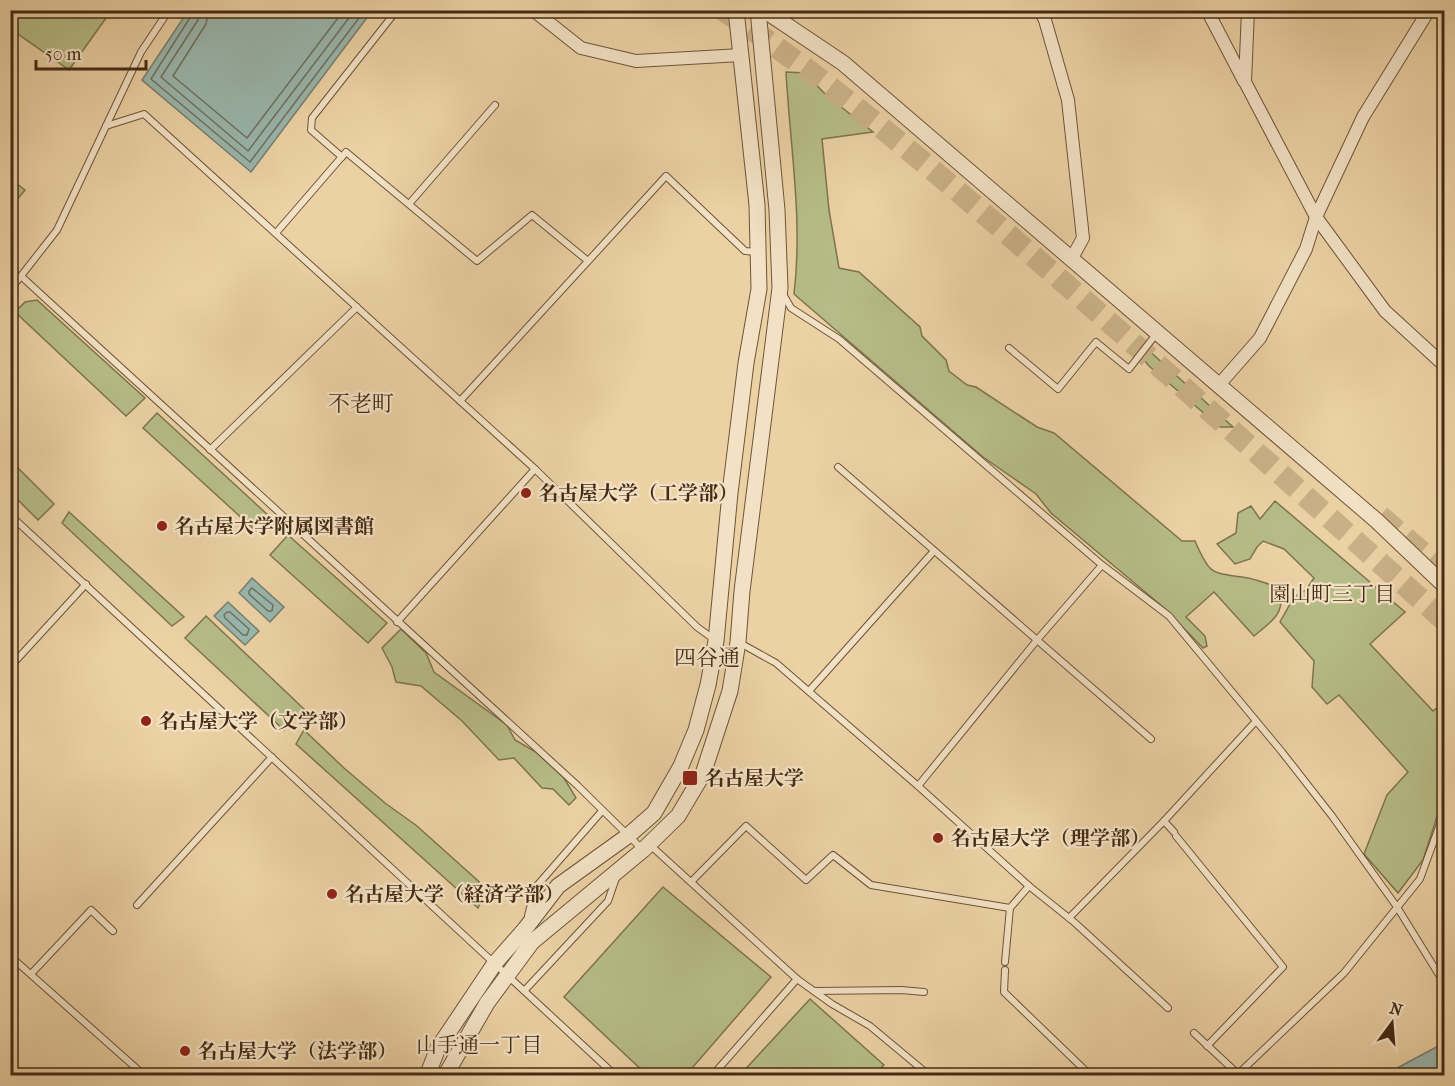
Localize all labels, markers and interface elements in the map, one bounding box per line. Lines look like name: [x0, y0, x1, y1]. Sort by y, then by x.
scale bar: [36, 33, 146, 71]
text: 50 m: [45, 44, 82, 65]
district label: 不老町: [328, 391, 394, 417]
place label: 名古屋大学（工学部）: [538, 482, 738, 505]
marker: 名古屋大学（工学部）: [519, 486, 533, 500]
place label: 名古屋大学附属図書館: [174, 515, 374, 538]
marker: 名古屋大学附属図書館: [155, 519, 169, 533]
district label: 園山町三丁目: [1269, 582, 1395, 606]
district label: 四谷通: [674, 645, 740, 671]
place label: 名古屋大学（文学部）: [158, 710, 358, 733]
marker: 名古屋大学（文学部）: [139, 714, 153, 728]
place label: 名古屋大学: [704, 767, 804, 790]
marker: 名古屋大学: [681, 769, 699, 787]
place label: 名古屋大学（理学部）: [950, 827, 1150, 850]
marker: 名古屋大学（理学部）: [931, 831, 945, 845]
place label: 名古屋大学（経済学部）: [344, 883, 564, 906]
marker: 名古屋大学（経済学部）: [325, 887, 339, 901]
north arrow: [1362, 993, 1422, 1053]
text: N: [1388, 998, 1405, 1020]
district label: 山手通一丁目: [416, 1033, 542, 1057]
place label: 名古屋大学（法学部）: [197, 1040, 397, 1063]
marker: 名古屋大学（法学部）: [178, 1044, 192, 1058]

